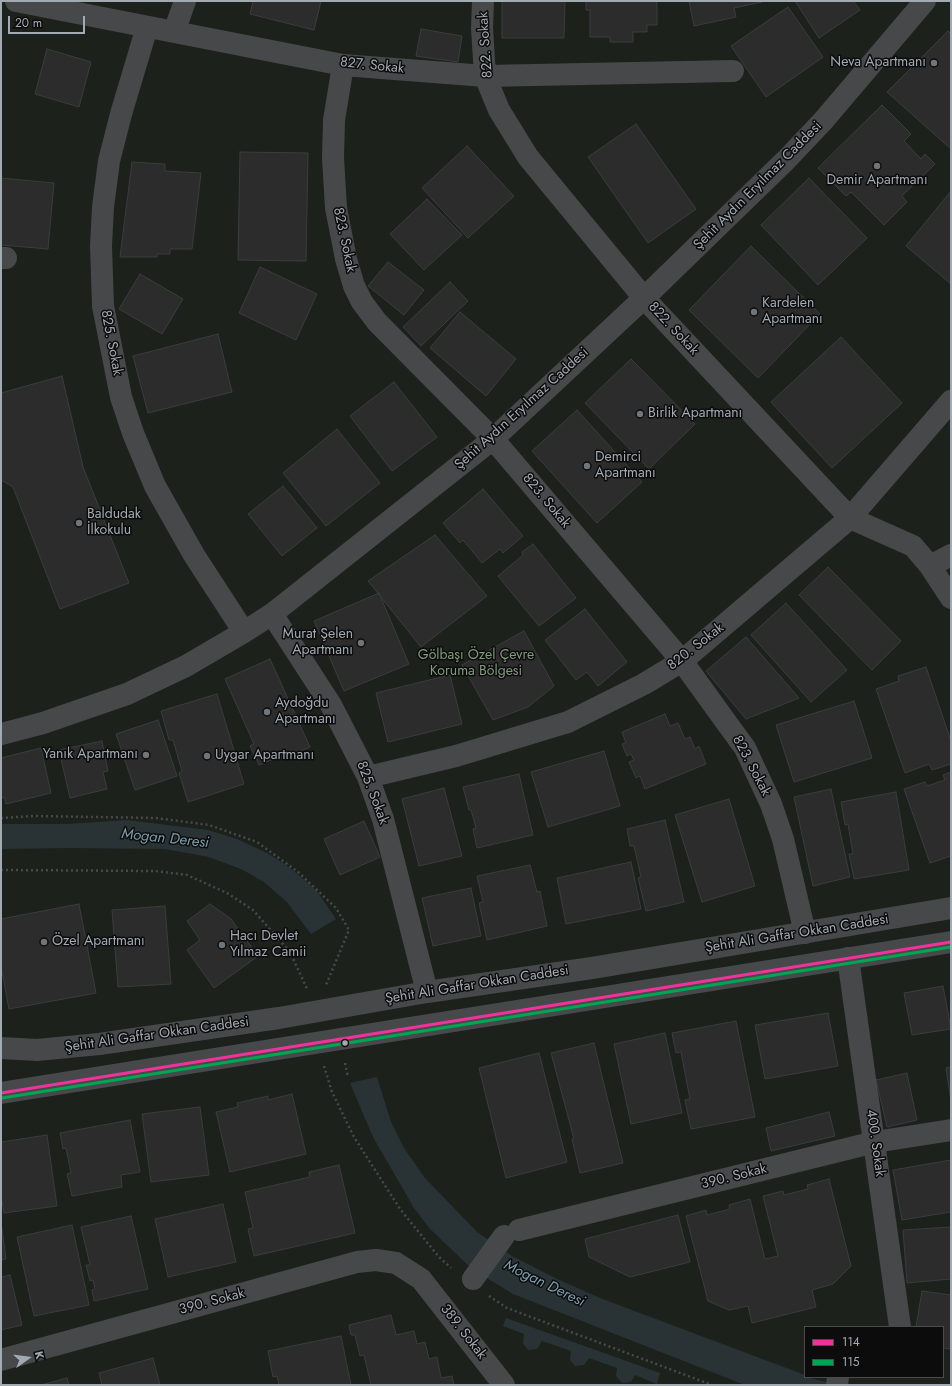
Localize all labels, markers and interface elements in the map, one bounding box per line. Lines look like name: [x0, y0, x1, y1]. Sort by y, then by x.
scale bar: [10, 8, 87, 34]
street label: 822. Sokak: [475, 11, 497, 79]
text: 20 m: [15, 14, 42, 32]
street label: 827. Sokak: [339, 54, 405, 78]
place label: Neva Apartmanı: [830, 55, 926, 71]
marker: Neva Apartmanı: [929, 58, 939, 68]
street label: Şehit Aydın Eryılmaz Caddesi: [690, 118, 826, 254]
marker: Demir Apartmanı: [872, 161, 882, 171]
place label: Demir Apartmanı: [826, 173, 928, 189]
street label: 823. Sokak: [329, 206, 359, 274]
place label: Kardelen Apartmanı: [762, 296, 823, 328]
street label: 822. Sokak: [644, 299, 702, 359]
marker: Kardelen Apartmanı: [749, 307, 759, 317]
street label: 825. Sokak: [96, 309, 126, 377]
street label: Şehit Aydın Eryılmaz Caddesi: [452, 344, 592, 474]
place label: Birlik Apartmanı: [648, 406, 742, 422]
marker: Birlik Apartmanı: [635, 409, 645, 419]
place label: Demirci Apartmanı: [595, 450, 656, 482]
marker: Demirci Apartmanı: [582, 461, 592, 471]
street label: 823. Sokak: [518, 470, 574, 532]
place label: Baldudak İlkokulu: [87, 507, 141, 540]
marker: Baldudak İlkokulu: [74, 518, 84, 528]
street label: 820. Sokak: [665, 620, 727, 674]
place label: Murat Şelen Apartmanı: [283, 627, 353, 660]
marker: Murat Şelen Apartmanı: [356, 638, 366, 648]
park label: Gölbaşı Özel Çevre Koruma Bölgesi: [418, 648, 534, 680]
place label: Aydoğdu Apartmanı: [275, 696, 336, 728]
marker: Aydoğdu Apartmanı: [262, 707, 272, 717]
street label: 823. Sokak: [728, 733, 774, 799]
place label: Yanık Apartmanı: [43, 747, 138, 763]
place label: Uygar Apartmanı: [215, 748, 314, 764]
marker: Yanık Apartmanı: [141, 750, 151, 760]
marker: Uygar Apartmanı: [202, 751, 212, 761]
street label: 825. Sokak: [352, 759, 392, 827]
water label: Mogan Deresi: [120, 825, 210, 853]
street label: Şehit Ali Gaffar Okkan Caddesi: [704, 911, 890, 957]
place label: Hacı Devlet Yılmaz Camii: [230, 929, 306, 962]
place label: Özel Apartmanı: [52, 934, 145, 950]
marker: Özel Apartmanı: [39, 937, 49, 947]
marker: Hacı Devlet Yılmaz Camii: [217, 940, 227, 950]
street label: Şehit Ali Gaffar Okkan Caddesi: [384, 962, 570, 1008]
street label: Şehit Ali Gaffar Okkan Caddesi: [64, 1014, 250, 1056]
unlabelled marker: [340, 1038, 350, 1048]
street label: 400. Sokak: [862, 1108, 888, 1178]
street label: 390. Sokak: [700, 1161, 768, 1193]
water label: Mogan Deresi: [501, 1257, 587, 1311]
street label: 390. Sokak: [178, 1285, 246, 1319]
street label: 389. Sokak: [436, 1301, 490, 1363]
legend: [804, 1326, 944, 1378]
text: 114: [842, 1333, 860, 1351]
north arrow: [8, 1338, 48, 1378]
text: K: [31, 1349, 48, 1361]
text: 115: [842, 1353, 860, 1371]

